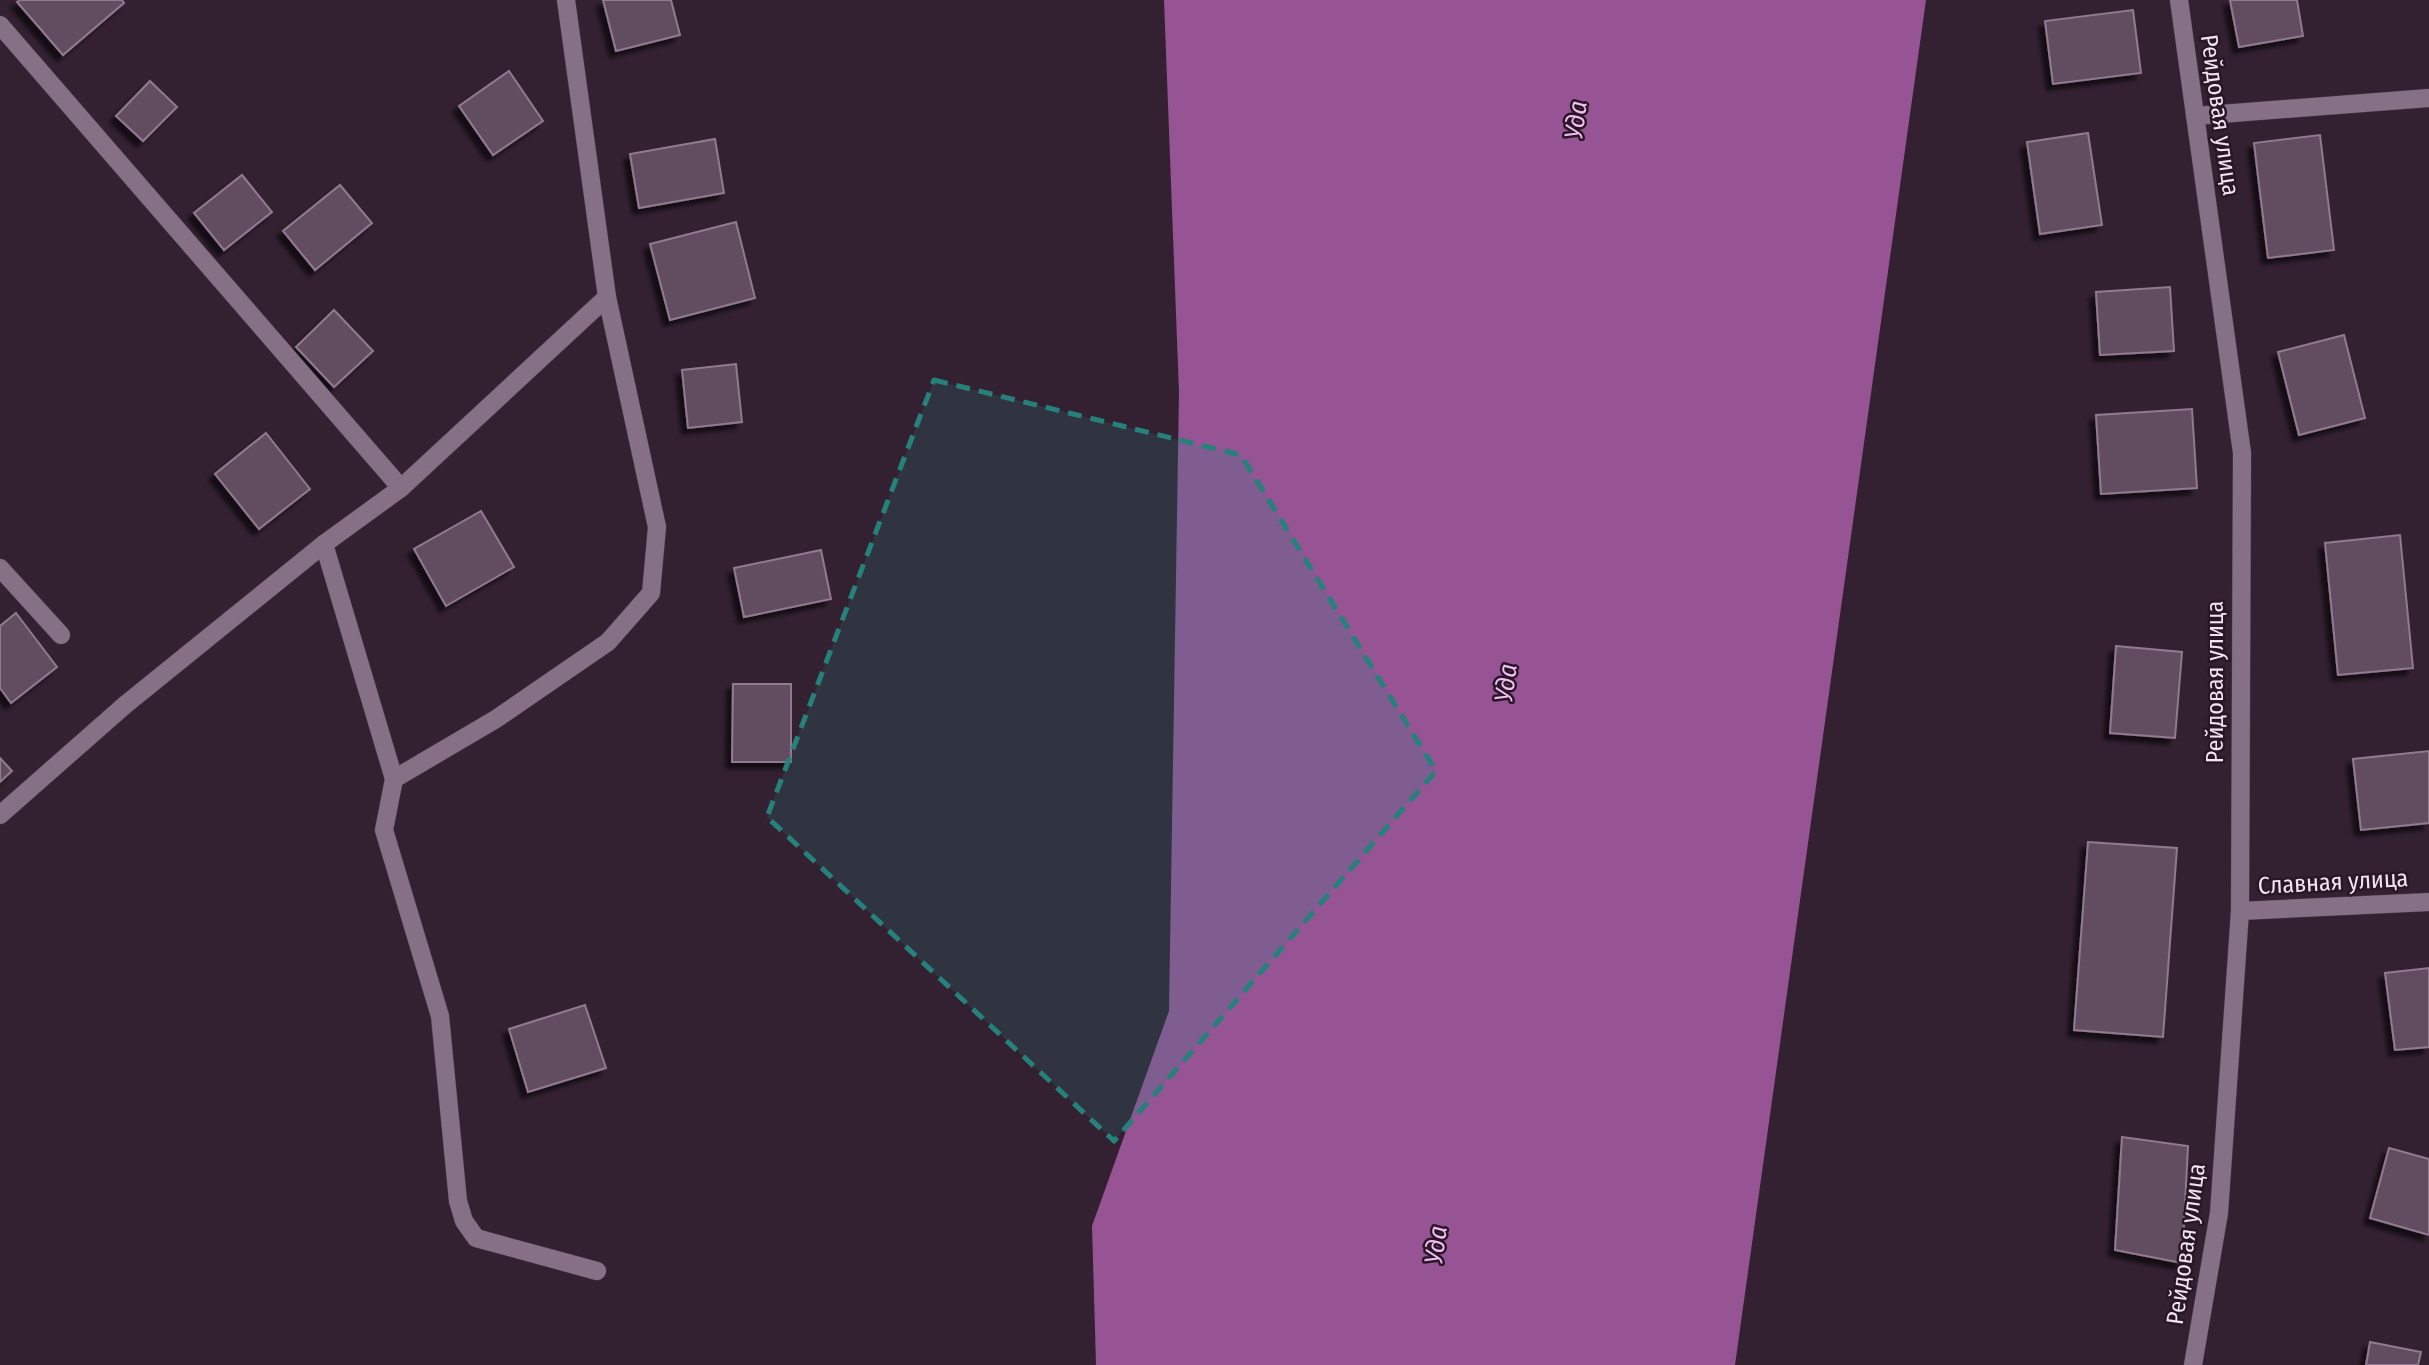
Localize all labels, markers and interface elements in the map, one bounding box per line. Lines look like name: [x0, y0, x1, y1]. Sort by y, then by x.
street label: Рейдовая улица: [2195, 33, 2245, 197]
water label: Уда: [1558, 99, 1594, 141]
street label: Рейдовая улица: [2201, 601, 2229, 763]
water label: Уда: [1488, 662, 1524, 704]
street label: Славная улица: [2257, 864, 2409, 900]
street label: Рейдовая улица: [2161, 1162, 2211, 1326]
water label: Уда: [1418, 1224, 1454, 1266]

